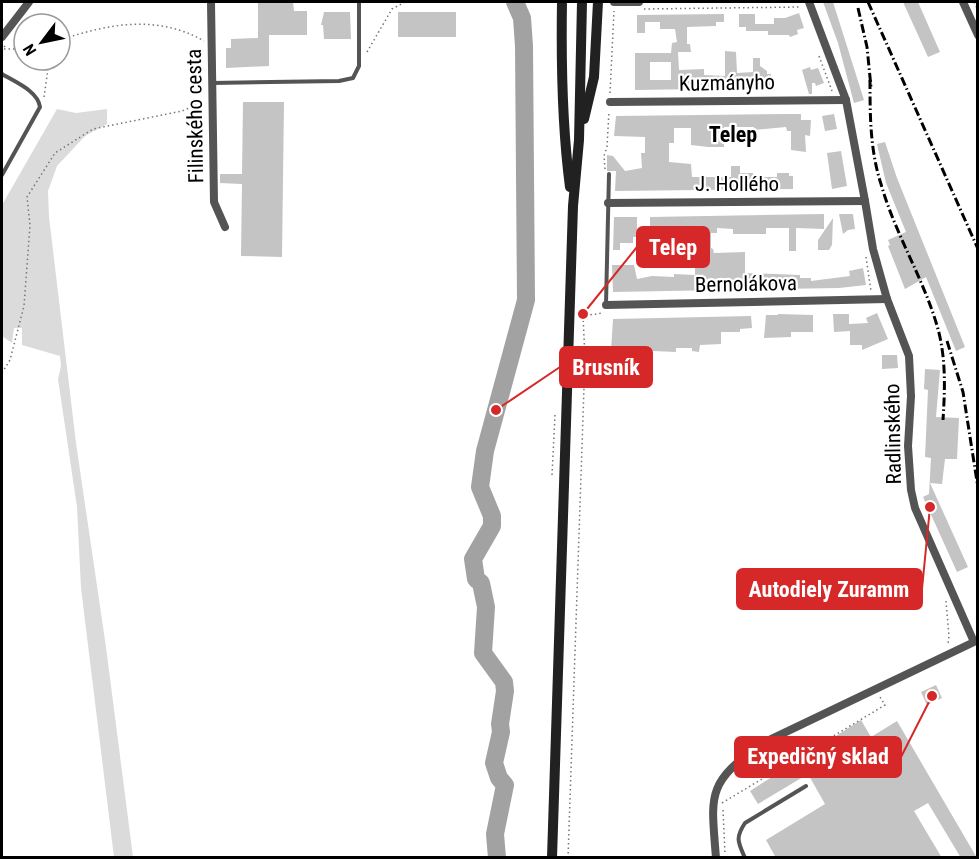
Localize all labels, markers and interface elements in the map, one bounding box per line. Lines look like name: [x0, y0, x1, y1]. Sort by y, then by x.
north arrow: [12, 12, 72, 72]
text: N: [19, 40, 40, 59]
street label: Filinského cesta: [182, 49, 208, 183]
street label: Kuzmányho: [679, 70, 775, 96]
district label: Telep: [709, 122, 757, 147]
street label: J. Hollého: [695, 172, 779, 196]
callout: Telep: [637, 227, 709, 267]
text: Telep: [649, 235, 697, 260]
street label: Bernolákova: [695, 271, 797, 297]
callout: Brusník: [560, 347, 652, 387]
text: Brusník: [572, 355, 640, 380]
street label: Radlinského: [880, 383, 906, 485]
callout: Autodiely Zuramm: [737, 569, 922, 609]
text: Autodiely Zuramm: [749, 577, 909, 602]
callout: Expedičný sklad: [735, 737, 901, 777]
text: Expedičný sklad: [747, 744, 889, 769]

